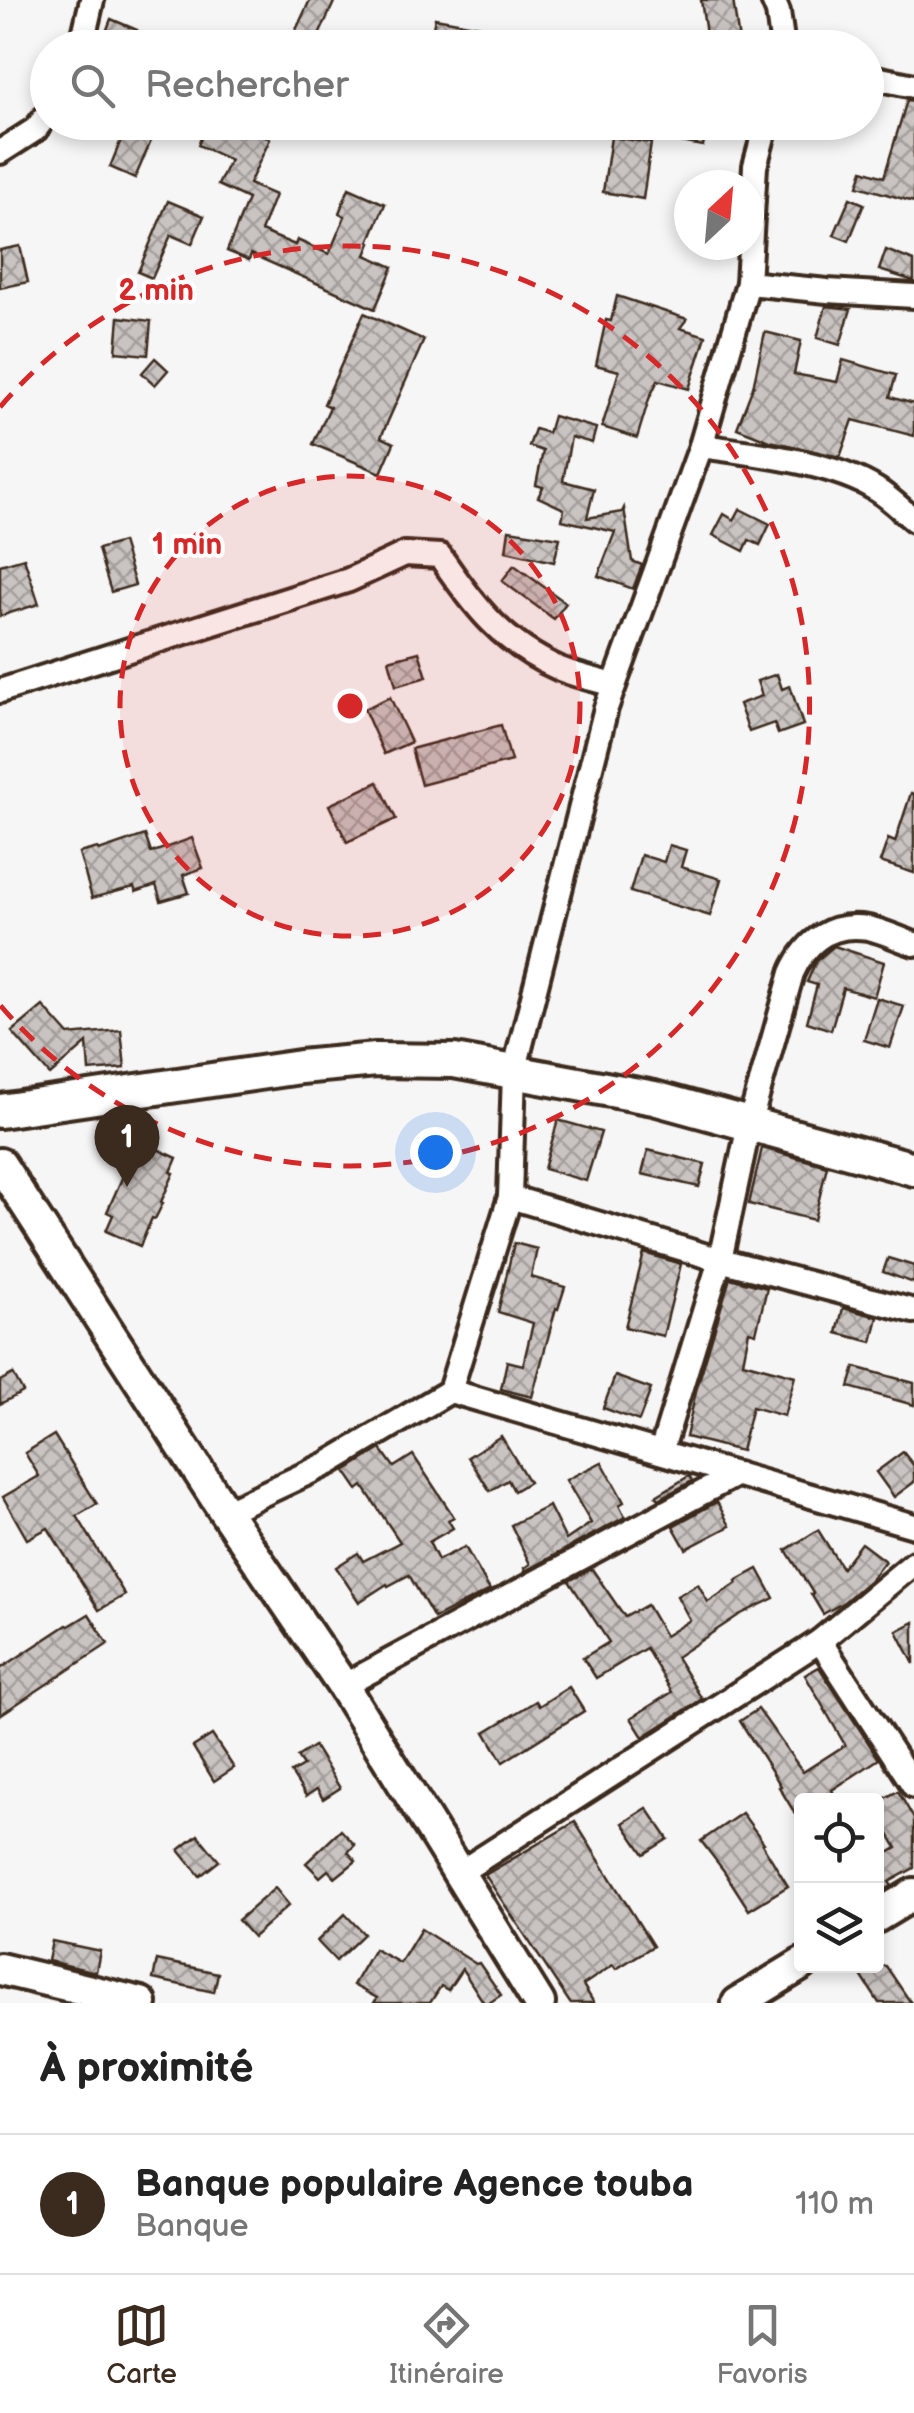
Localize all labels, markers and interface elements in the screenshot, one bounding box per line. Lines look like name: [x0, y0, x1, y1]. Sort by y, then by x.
search box: [30, 30, 884, 140]
icon: search: [65, 58, 120, 113]
text: Rechercher: [145, 63, 349, 108]
north arrow: [674, 170, 764, 260]
text: 2 min: [118, 273, 194, 309]
text: 1 min: [152, 527, 222, 563]
centre of rings: [332, 688, 368, 724]
pin: 1: [94, 1104, 160, 1187]
your location: [410, 1127, 461, 1178]
map controls: [794, 1793, 884, 1973]
button: locate: [794, 1793, 884, 1883]
button: layers: [794, 1883, 884, 1973]
text: À proximité: [40, 2043, 253, 2094]
text: Banque populaire Agence touba: [135, 2162, 694, 2207]
text: 1: [66, 2185, 79, 2224]
text: 110 m: [795, 2185, 874, 2224]
text: Banque: [135, 2207, 249, 2246]
tab: Carte: [106, 2298, 177, 2391]
tab: Itinéraire: [389, 2298, 504, 2391]
tab: Favoris: [716, 2298, 808, 2391]

